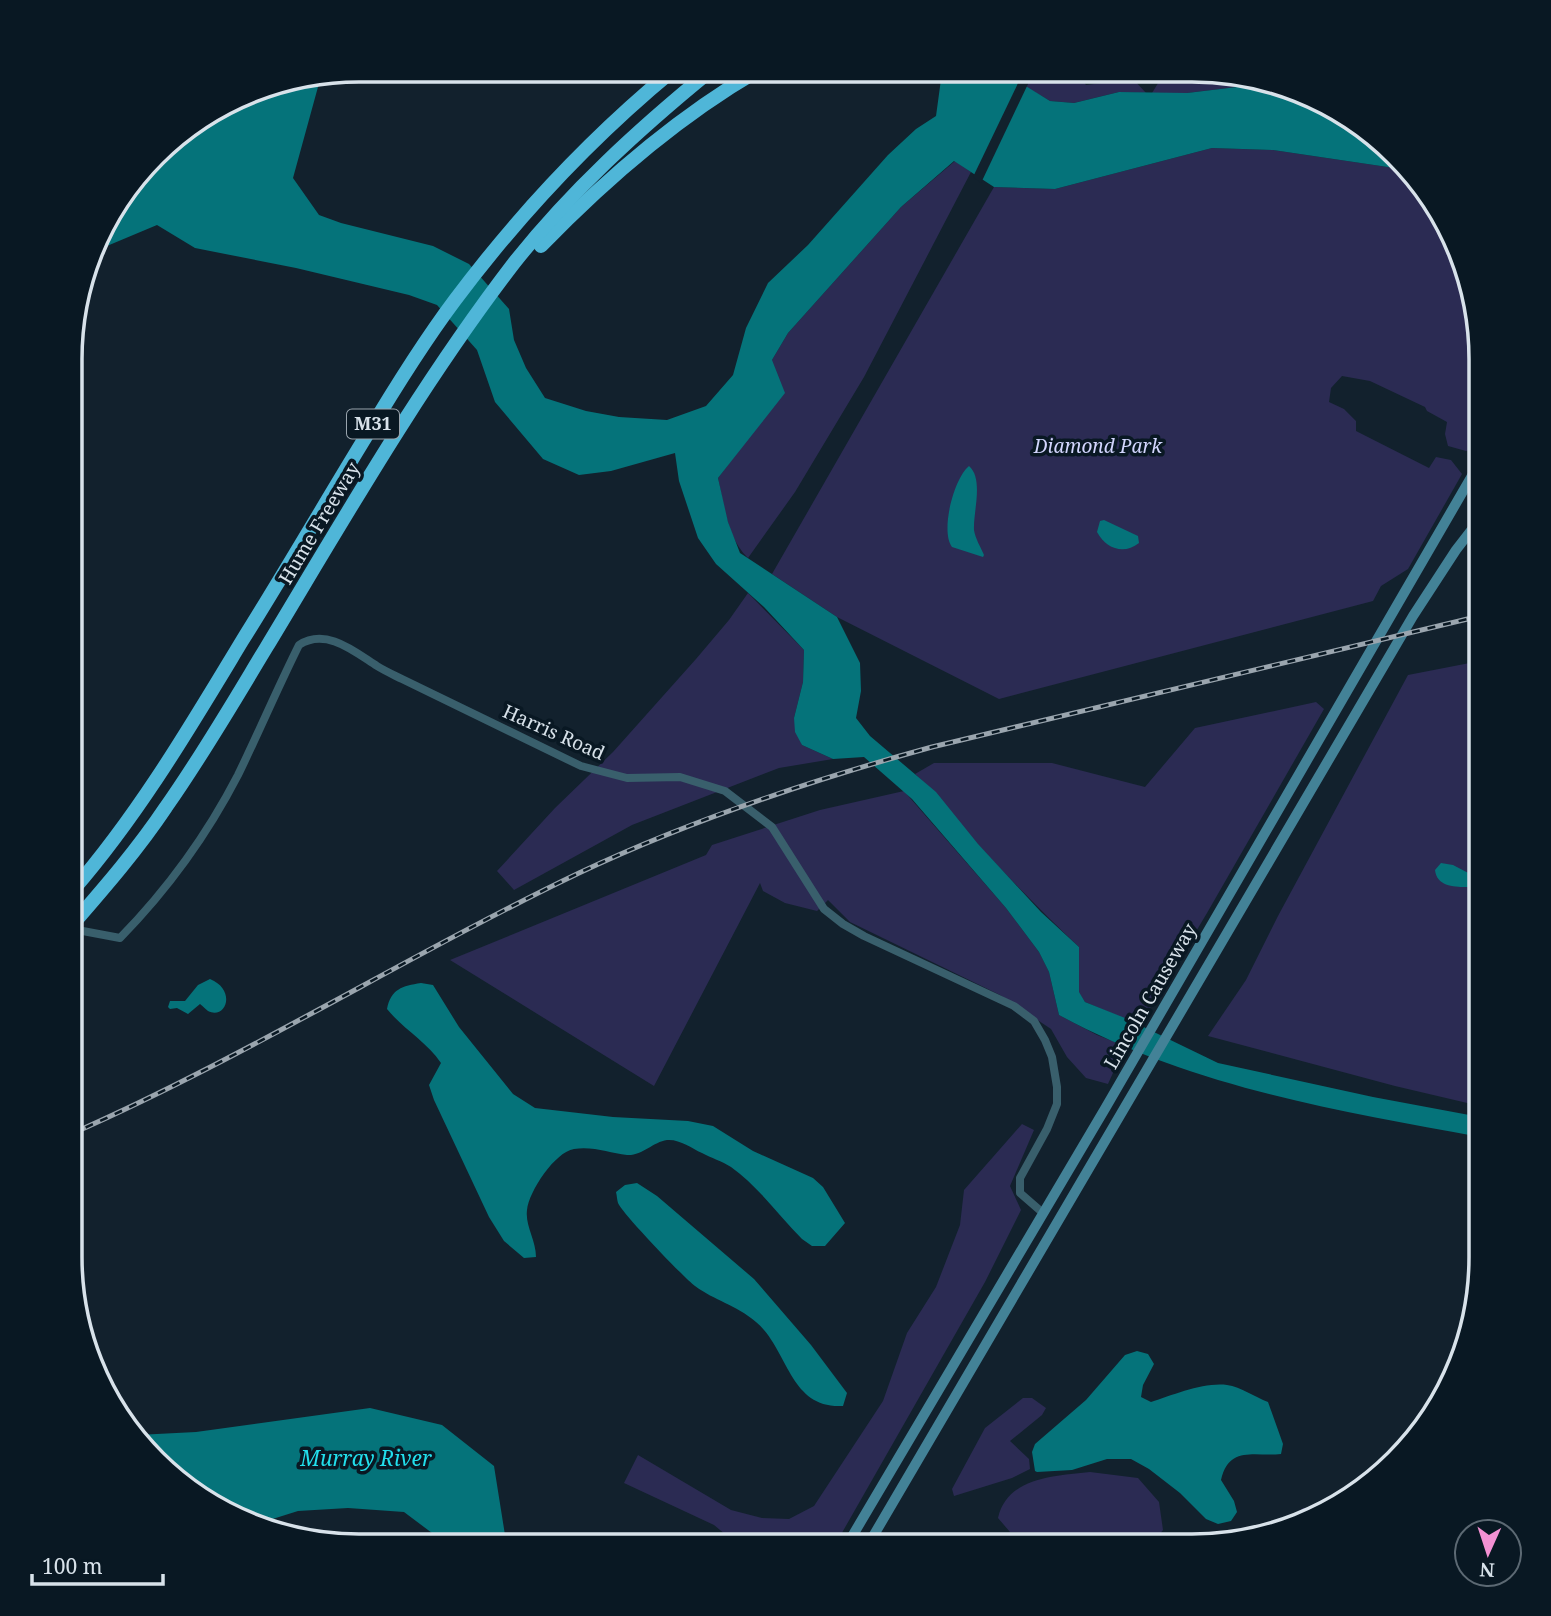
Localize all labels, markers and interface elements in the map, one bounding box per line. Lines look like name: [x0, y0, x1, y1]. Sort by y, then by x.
road number: M31: [347, 410, 399, 438]
park label: Diamond Park: [1033, 433, 1163, 459]
street label: Hume Freeway: [272, 457, 366, 589]
street label: Harris Road: [499, 698, 609, 766]
street label: Lincoln Causeway: [1098, 918, 1202, 1074]
water label: Murray River: [299, 1444, 432, 1472]
north arrow: [1453, 1518, 1523, 1588]
scale bar: [32, 1542, 163, 1586]
text: 100 m: [42, 1552, 103, 1580]
text: N: [1479, 1557, 1495, 1583]

